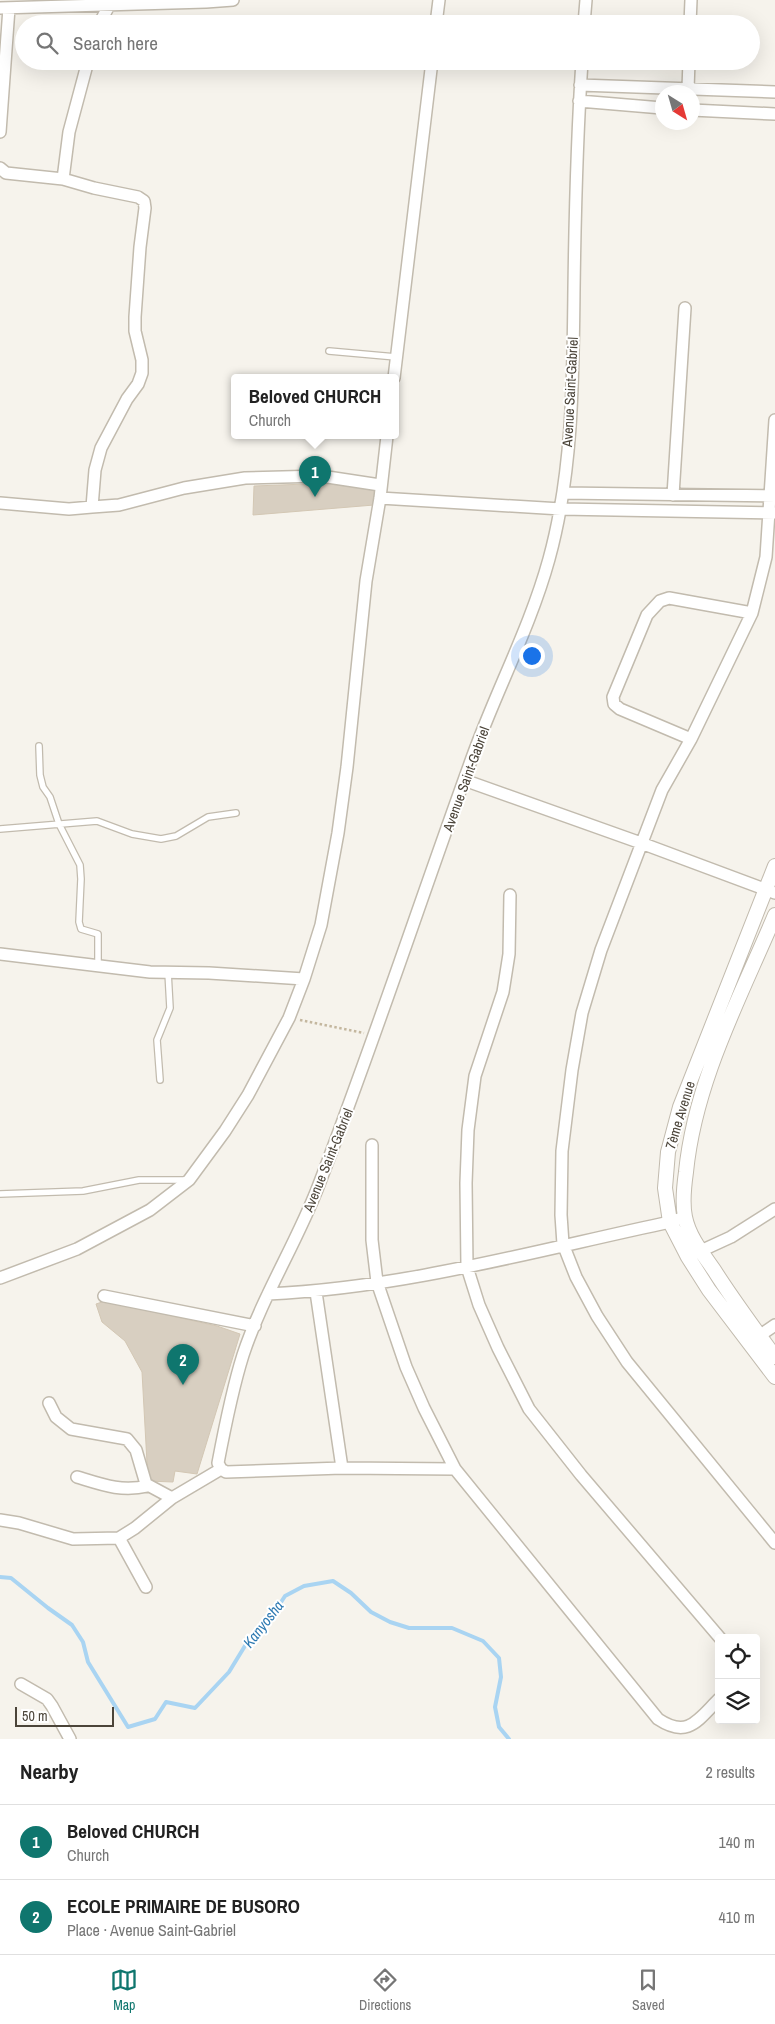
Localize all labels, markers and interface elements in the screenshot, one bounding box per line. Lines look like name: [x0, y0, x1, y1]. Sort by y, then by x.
search box: [15, 15, 760, 70]
icon: search: [33, 29, 61, 57]
text: Search here: [73, 30, 158, 56]
north arrow: [655, 85, 700, 130]
street label: Avenue Saint-Gabriel: [558, 336, 582, 449]
popup: [231, 374, 399, 439]
text: Beloved CHURCH: [249, 383, 381, 409]
text: Church: [249, 409, 291, 431]
pin: 1: [299, 456, 331, 497]
your location: [519, 643, 545, 669]
street label: Avenue Saint-Gabriel: [438, 724, 493, 835]
street label: 7ème Avenue: [661, 1079, 699, 1151]
street label: Avenue Saint-Gabriel: [299, 1106, 357, 1215]
pin: 2: [167, 1344, 199, 1385]
water label: Kanyosha: [238, 1596, 288, 1652]
map controls: [715, 1634, 760, 1724]
button: locate: [715, 1634, 760, 1679]
button: layers: [715, 1679, 760, 1724]
scale bar: [15, 1704, 114, 1727]
text: 50 m: [22, 1707, 48, 1725]
text: Nearby: [20, 1757, 78, 1786]
text: 2 results: [705, 1761, 755, 1783]
text: Beloved CHURCH: [67, 1818, 199, 1844]
text: 1: [32, 1831, 40, 1853]
text: 140 m: [719, 1831, 755, 1853]
text: Church: [67, 1844, 109, 1866]
text: ECOLE PRIMAIRE DE BUSORO: [67, 1893, 300, 1919]
text: 2: [32, 1906, 40, 1928]
text: 410 m: [719, 1906, 755, 1928]
text: Place · Avenue Saint-Gabriel: [67, 1919, 236, 1941]
tab: Map: [110, 1966, 138, 2014]
tab: Directions: [359, 1966, 411, 2014]
tab: Saved: [632, 1966, 665, 2014]

